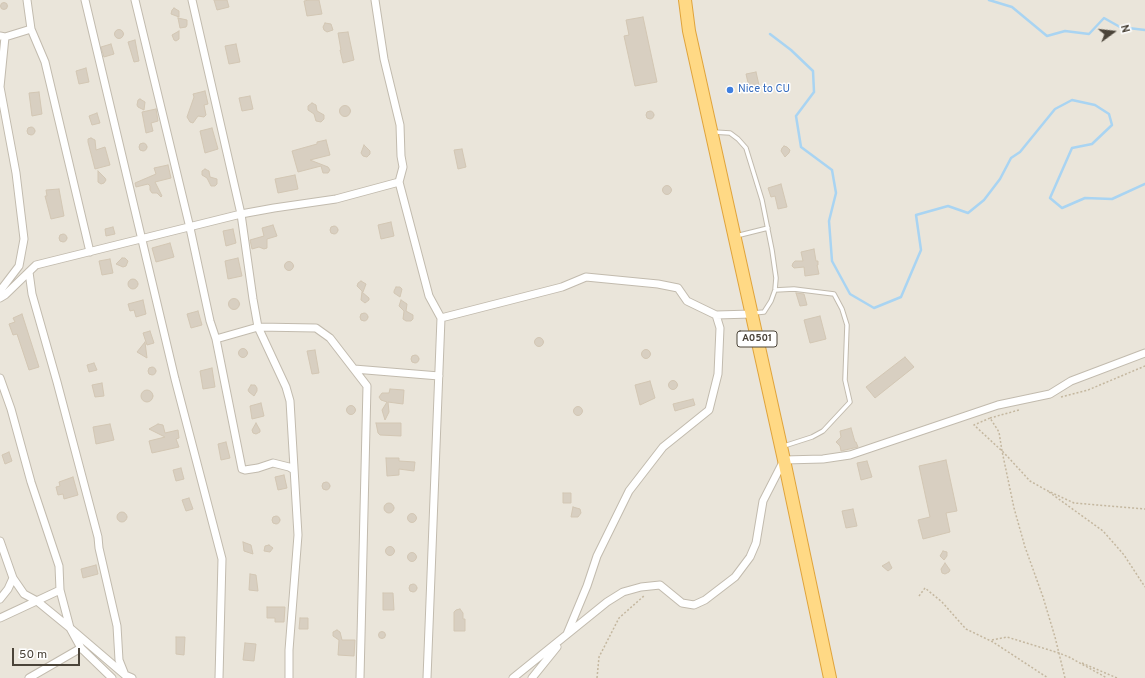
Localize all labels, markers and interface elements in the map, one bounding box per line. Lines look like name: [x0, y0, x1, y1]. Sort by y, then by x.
north arrow: [1093, 12, 1133, 52]
text: N: [1117, 23, 1132, 35]
place label: Nice to CU: [738, 83, 790, 97]
marker: Nice to CU: [725, 85, 735, 95]
road number: A0501: [737, 331, 777, 347]
scale bar: [14, 640, 82, 666]
text: 50 m: [19, 647, 47, 663]

